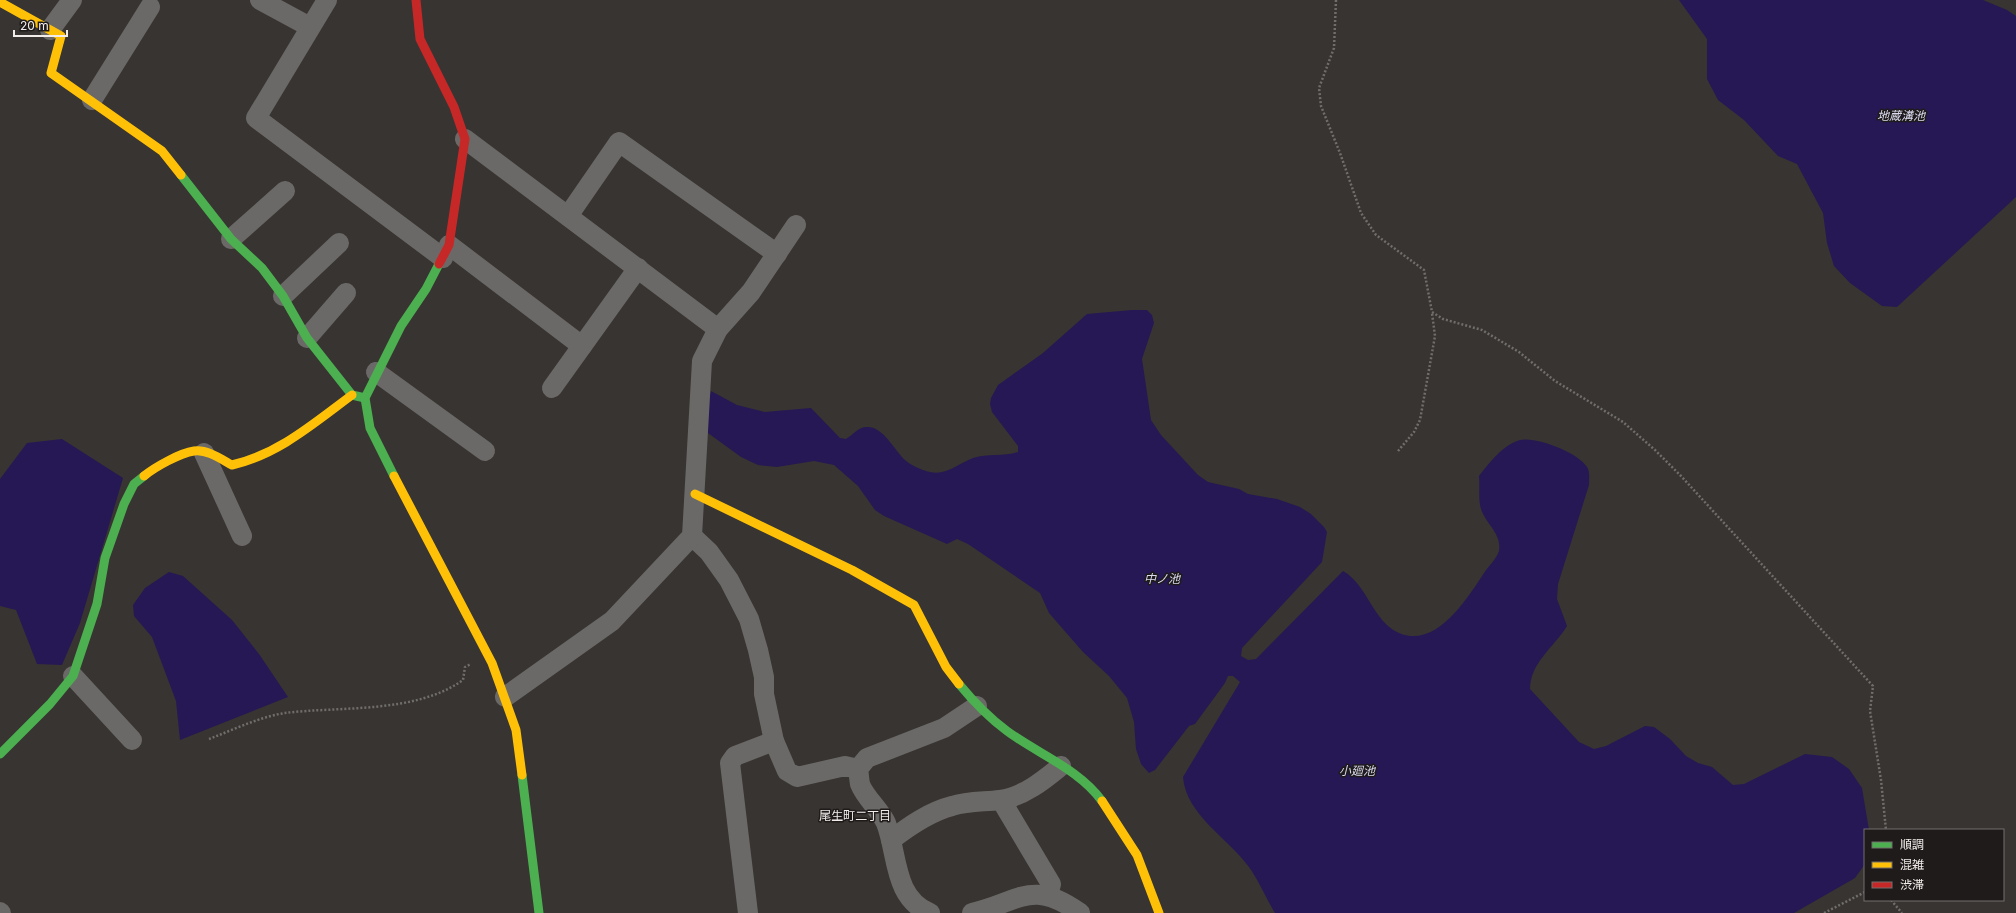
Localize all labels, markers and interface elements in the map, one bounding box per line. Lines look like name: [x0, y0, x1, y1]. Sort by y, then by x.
scale bar: [14, 12, 67, 38]
text: 20 m: [20, 18, 49, 33]
water label: 地蔵溝池: [1877, 108, 1926, 123]
water label: 中ノ池: [1144, 571, 1181, 586]
water label: 小廻池: [1339, 763, 1376, 778]
district label: 尾生町二丁目: [819, 808, 891, 823]
legend: [1864, 829, 2004, 901]
text: 順調: [1900, 837, 1924, 852]
text: 混雑: [1900, 857, 1924, 872]
text: 渋滞: [1900, 877, 1924, 892]

